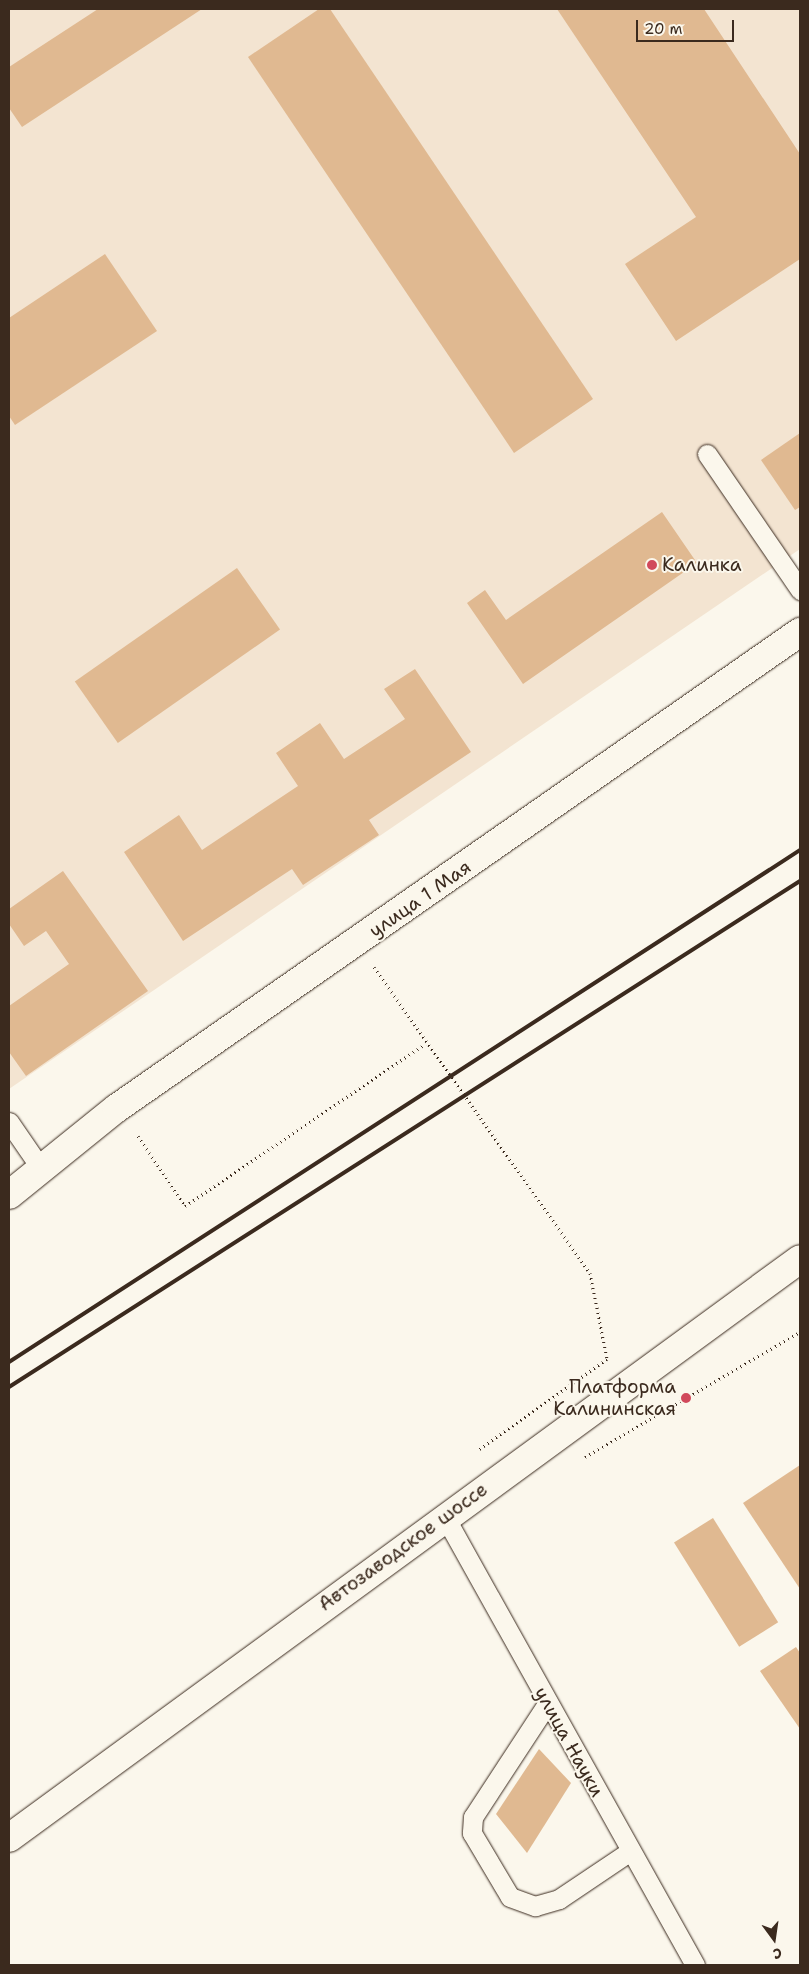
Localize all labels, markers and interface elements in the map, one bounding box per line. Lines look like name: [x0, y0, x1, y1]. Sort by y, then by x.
scale bar: [639, 10, 736, 42]
text: 20 m: [644, 19, 683, 39]
place label: Калинка: [662, 554, 741, 576]
marker: Калинка: [646, 559, 658, 571]
street label: улица 1 Мая: [365, 856, 475, 942]
place label: Платформа Калининская: [553, 1376, 676, 1420]
marker: Платформа Калининская: [680, 1392, 692, 1404]
street label: Автозаводское шоссе: [314, 1478, 492, 1616]
street label: улица Науки: [529, 1683, 609, 1801]
north arrow: [749, 1914, 799, 1964]
text: С: [771, 1944, 784, 1963]

